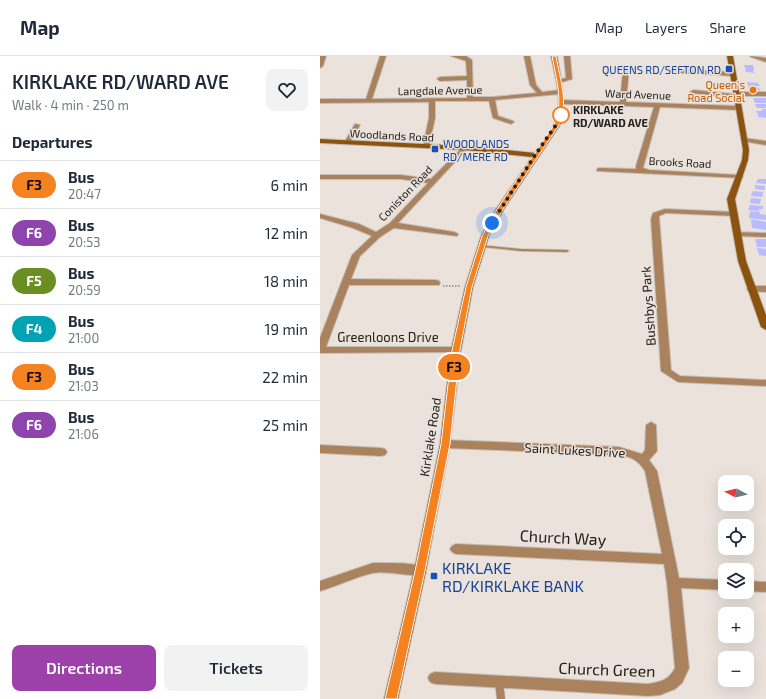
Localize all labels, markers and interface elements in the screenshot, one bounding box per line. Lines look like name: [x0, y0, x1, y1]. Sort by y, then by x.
text: Map: [20, 16, 60, 39]
text: Map: [595, 19, 623, 36]
text: Layers: [645, 19, 687, 36]
text: Share: [709, 19, 746, 36]
place label: QUEENS RD/SEFTON RD: [602, 63, 721, 77]
marker: QUEENS RD/SEFTON RD: [724, 64, 734, 74]
button: heart: [266, 69, 308, 111]
text: KIRKLAKE RD/WARD AVE: [12, 70, 229, 93]
place label: Queen's Road Social: [687, 78, 746, 104]
street label: Langdale Avenue: [398, 83, 483, 97]
marker: Queen's Road Social: [748, 85, 758, 95]
street label: Ward Avenue: [605, 86, 671, 102]
text: Walk · 4 min · 250 m: [12, 97, 129, 113]
place label: KIRKLAKE RD/WARD AVE: [573, 103, 648, 129]
marker: KIRKLAKE RD/WARD AVE: [552, 106, 570, 124]
street label: Woodlands Road: [350, 126, 434, 144]
text: Departures: [12, 133, 92, 151]
place label: WOODLANDS RD/MERE RD: [443, 137, 509, 163]
marker: WOODLANDS RD/MERE RD: [430, 144, 440, 154]
street label: Brooks Road: [648, 154, 712, 170]
street label: Coniston Road: [375, 163, 435, 223]
text: Bus: [68, 168, 94, 186]
text: F3: [26, 176, 42, 193]
text: 6 min: [270, 176, 308, 194]
text: 20:47: [68, 186, 101, 202]
your location: [482, 213, 502, 233]
text: Bus: [68, 216, 94, 234]
text: F6: [26, 224, 42, 241]
text: 12 min: [265, 224, 308, 242]
text: 20:53: [68, 234, 100, 250]
text: Bus: [68, 264, 94, 282]
street label: Bushbys Park: [637, 265, 659, 346]
text: F5: [26, 272, 42, 289]
text: 18 min: [264, 272, 308, 290]
text: 20:59: [68, 282, 101, 298]
text: Bus: [68, 312, 94, 330]
text: F4: [26, 320, 42, 337]
text: 19 min: [265, 320, 308, 338]
street label: Greenloons Drive: [337, 329, 439, 345]
text: 21:00: [68, 330, 99, 346]
line badge: F3: [436, 354, 472, 380]
text: F3: [446, 358, 462, 375]
text: Bus: [68, 360, 94, 378]
text: F3: [26, 368, 42, 385]
text: 22 min: [262, 368, 308, 386]
text: 21:03: [68, 378, 99, 394]
street label: Kirklake Road: [416, 396, 444, 478]
text: Bus: [68, 408, 94, 426]
text: F6: [26, 416, 42, 433]
text: 25 min: [263, 416, 308, 434]
text: 21:06: [68, 426, 99, 442]
street label: Saint Lukes Drive: [524, 439, 626, 461]
north arrow: [718, 475, 754, 511]
map controls: [718, 475, 754, 687]
button: locate: [718, 519, 754, 555]
street label: Church Way: [519, 525, 607, 549]
place label: KIRKLAKE RD/KIRKLAKE BANK: [442, 558, 585, 595]
button: layers: [718, 563, 754, 599]
marker: KIRKLAKE RD/KIRKLAKE BANK: [429, 571, 439, 581]
button: +: [718, 607, 754, 643]
button: Directions: [12, 645, 156, 691]
button: Tickets: [164, 645, 308, 691]
button: −: [718, 651, 754, 687]
street label: Church Green: [558, 658, 656, 680]

